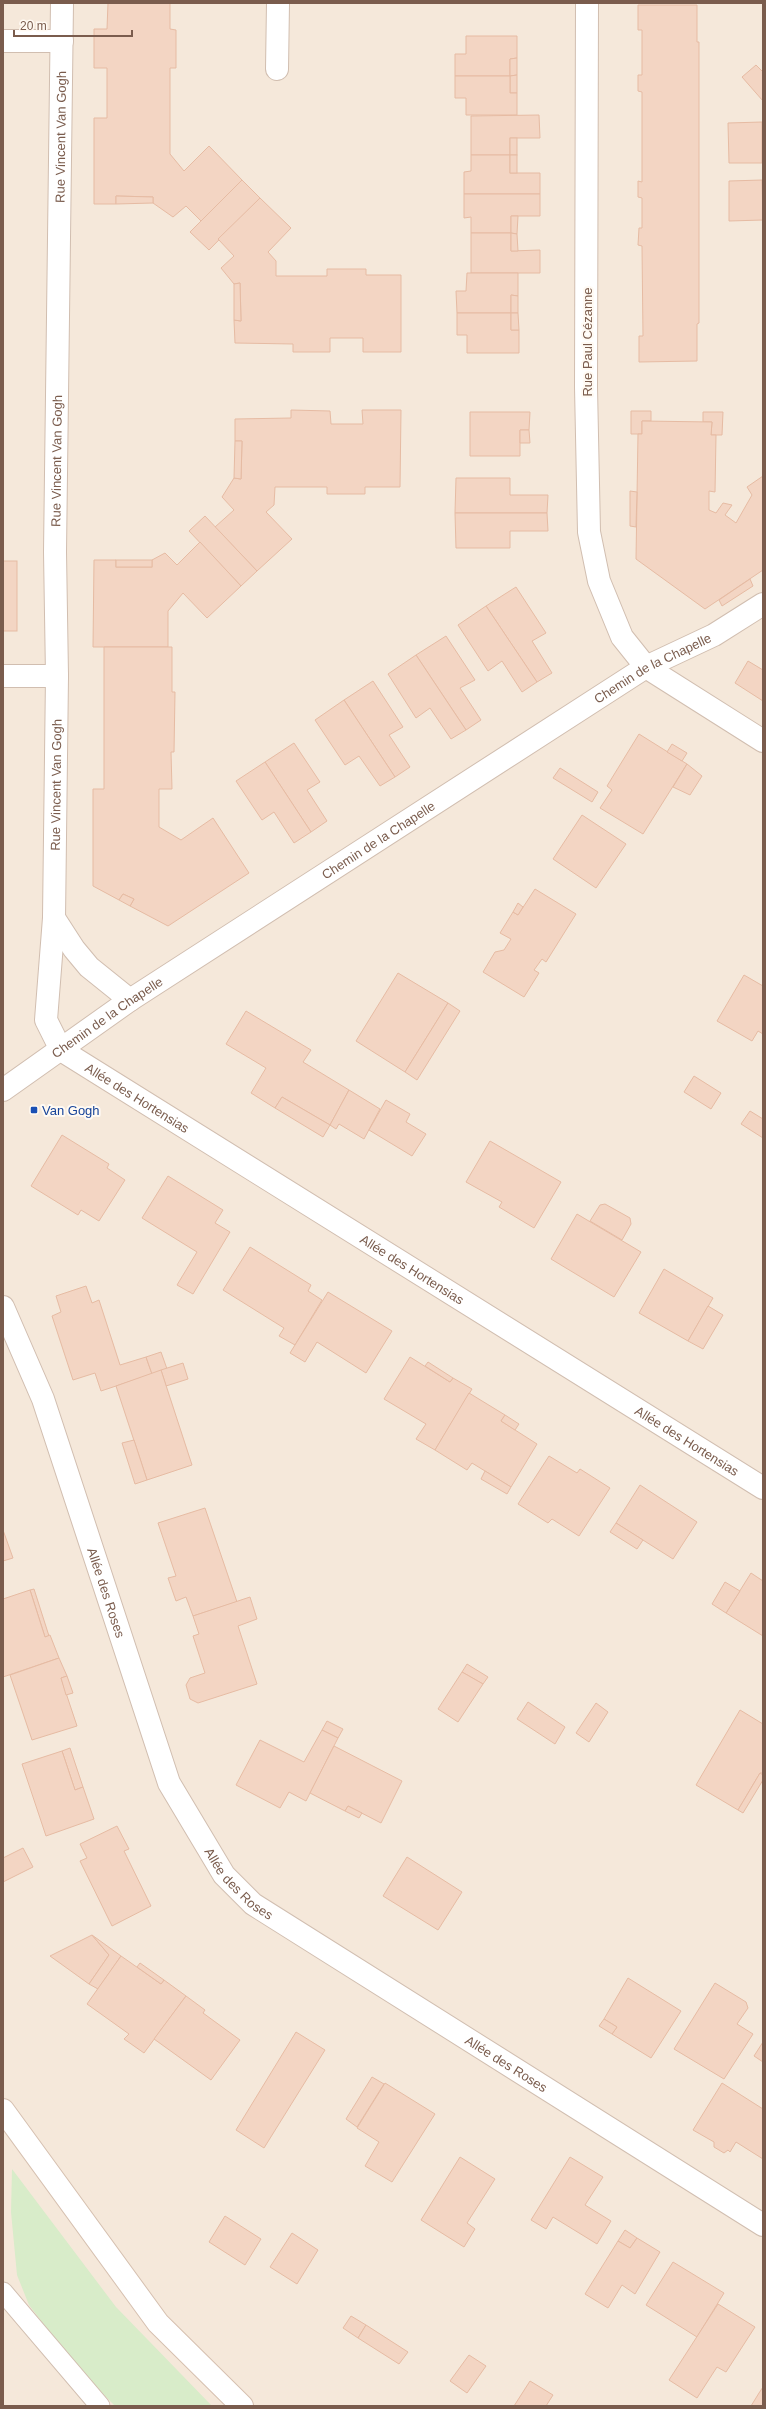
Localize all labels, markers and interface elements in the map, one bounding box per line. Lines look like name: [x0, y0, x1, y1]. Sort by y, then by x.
scale bar: [14, 12, 132, 38]
text: 20 m: [20, 19, 47, 33]
street label: Rue Vincent Van Gogh: [52, 71, 69, 203]
street label: Rue Paul Cézanne: [580, 287, 595, 397]
street label: Rue Vincent Van Gogh: [48, 395, 65, 527]
street label: Chemin de la Chapelle: [591, 630, 714, 707]
street label: Rue Vincent Van Gogh: [48, 719, 64, 851]
street label: Chemin de la Chapelle: [319, 798, 438, 882]
street label: Chemin de la Chapelle: [49, 974, 166, 1061]
street label: Allée des Hortensias: [83, 1060, 192, 1136]
place label: Van Gogh: [42, 1103, 100, 1118]
marker: Van Gogh: [29, 1105, 39, 1115]
street label: Allée des Hortensias: [357, 1232, 467, 1308]
street label: Allée des Hortensias: [632, 1403, 742, 1479]
street label: Allée des Roses: [84, 1546, 128, 1640]
street label: Allée des Roses: [201, 1845, 276, 1923]
street label: Allée des Roses: [462, 2032, 550, 2096]

